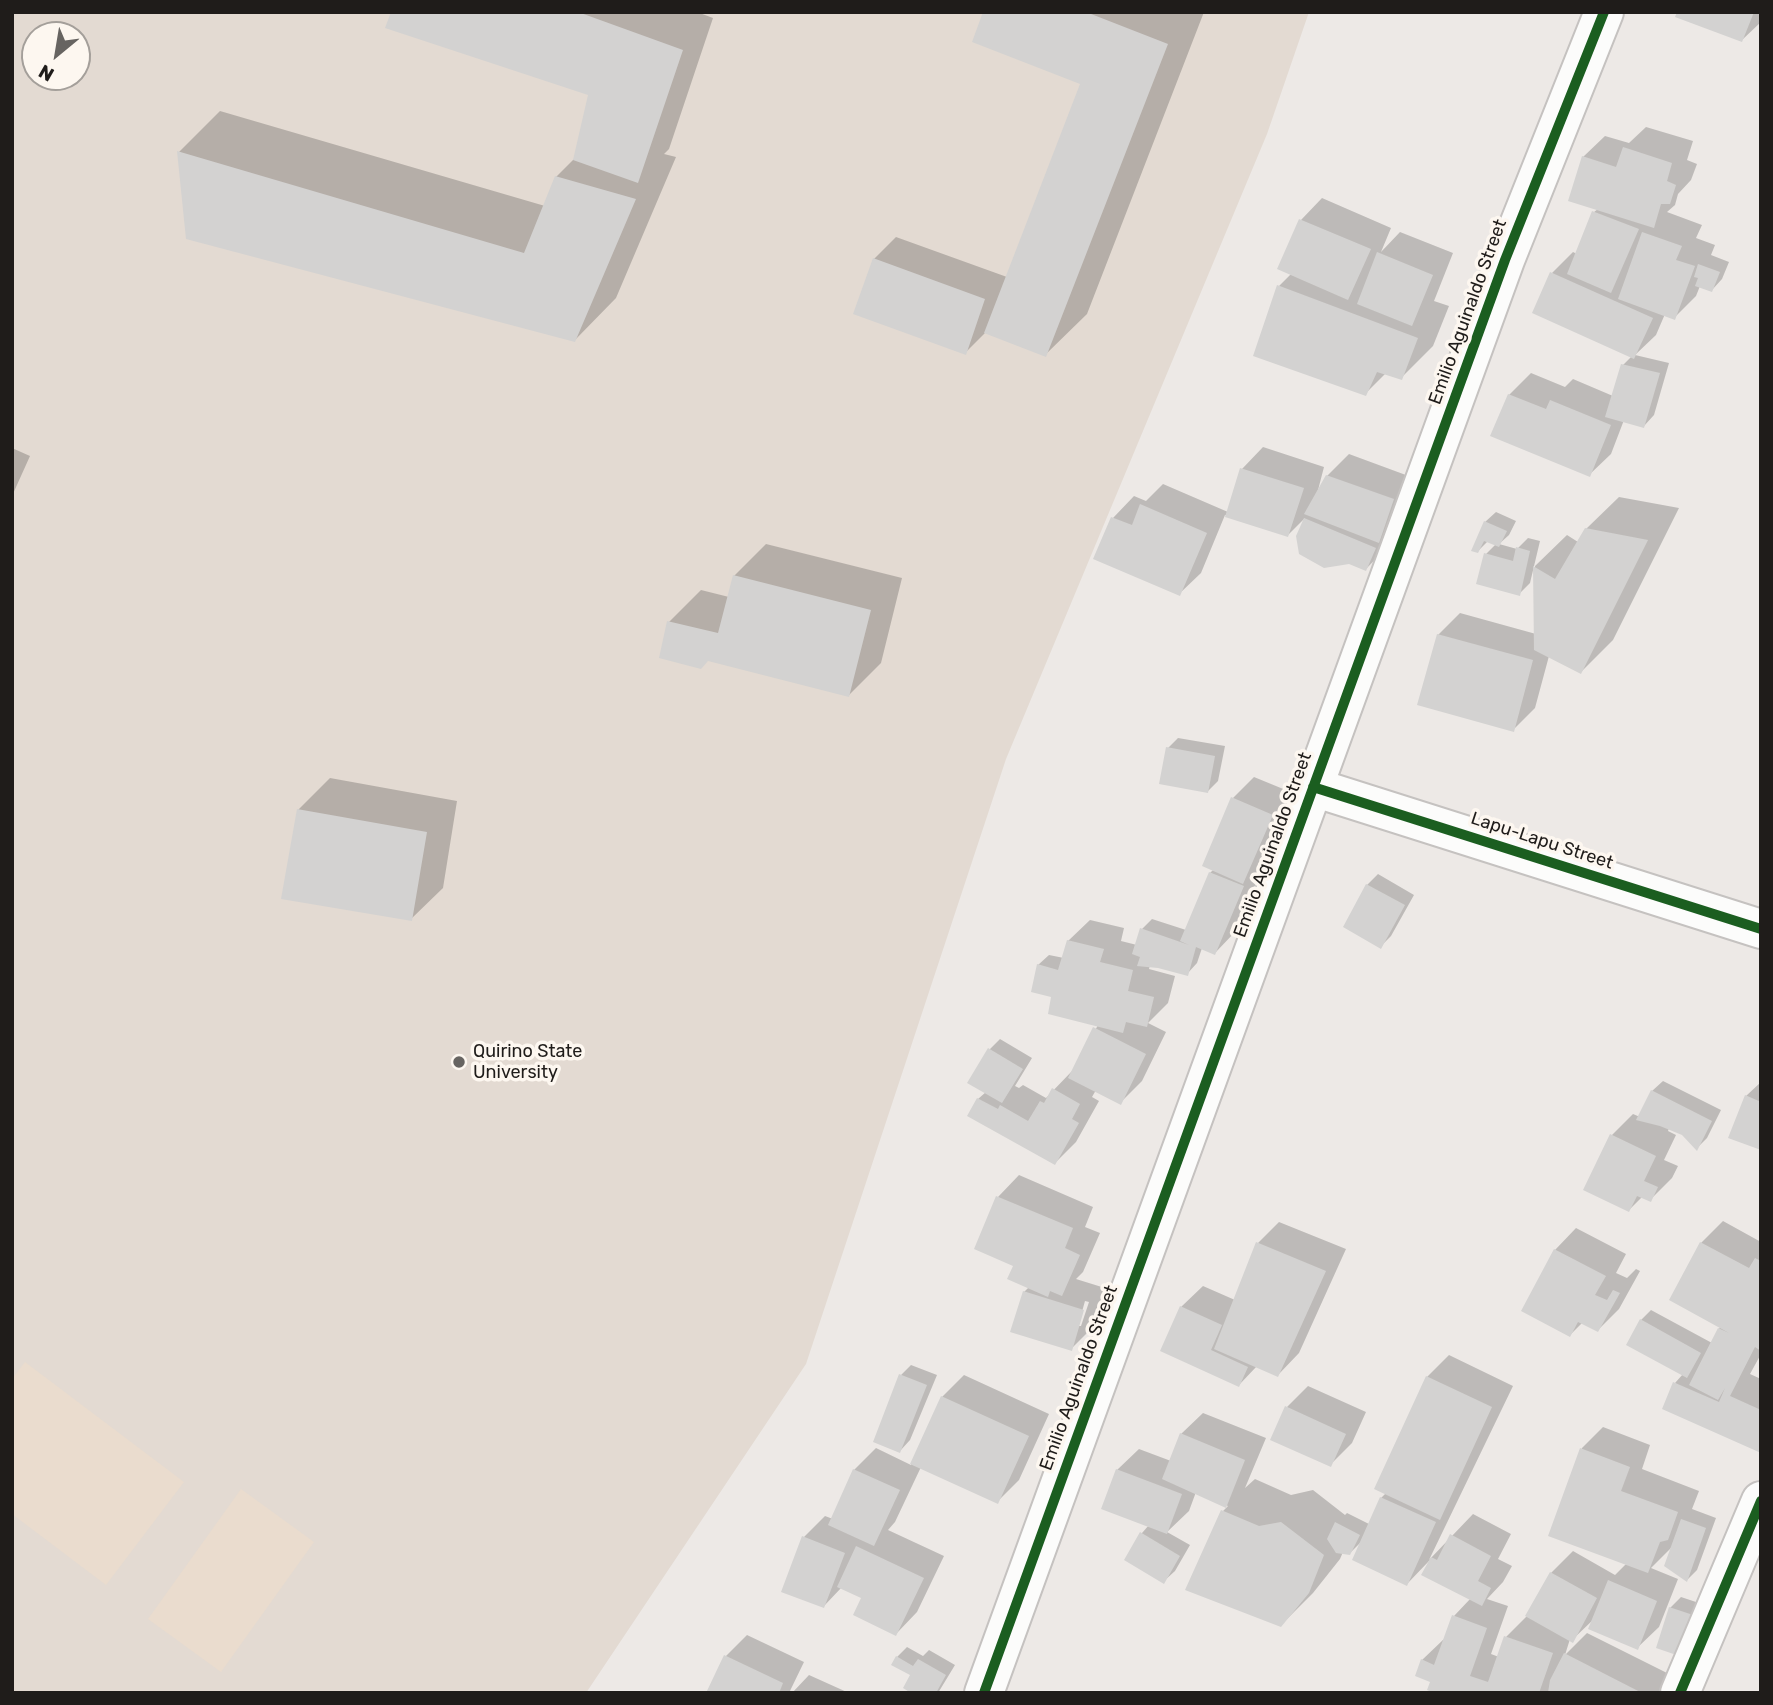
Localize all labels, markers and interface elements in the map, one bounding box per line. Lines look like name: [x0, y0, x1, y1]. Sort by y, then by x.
north arrow: [21, 21, 91, 91]
text: N: [35, 60, 58, 86]
street label: Emilio Aguinaldo Street: [1424, 217, 1512, 407]
street label: Emilio Aguinaldo Street: [1229, 750, 1317, 940]
street label: Lapu-Lapu Street: [1468, 808, 1616, 874]
place label: Quirino State University: [473, 1041, 582, 1084]
marker: Quirino State University: [451, 1054, 467, 1070]
street label: Emilio Aguinaldo Street: [1035, 1283, 1123, 1473]

